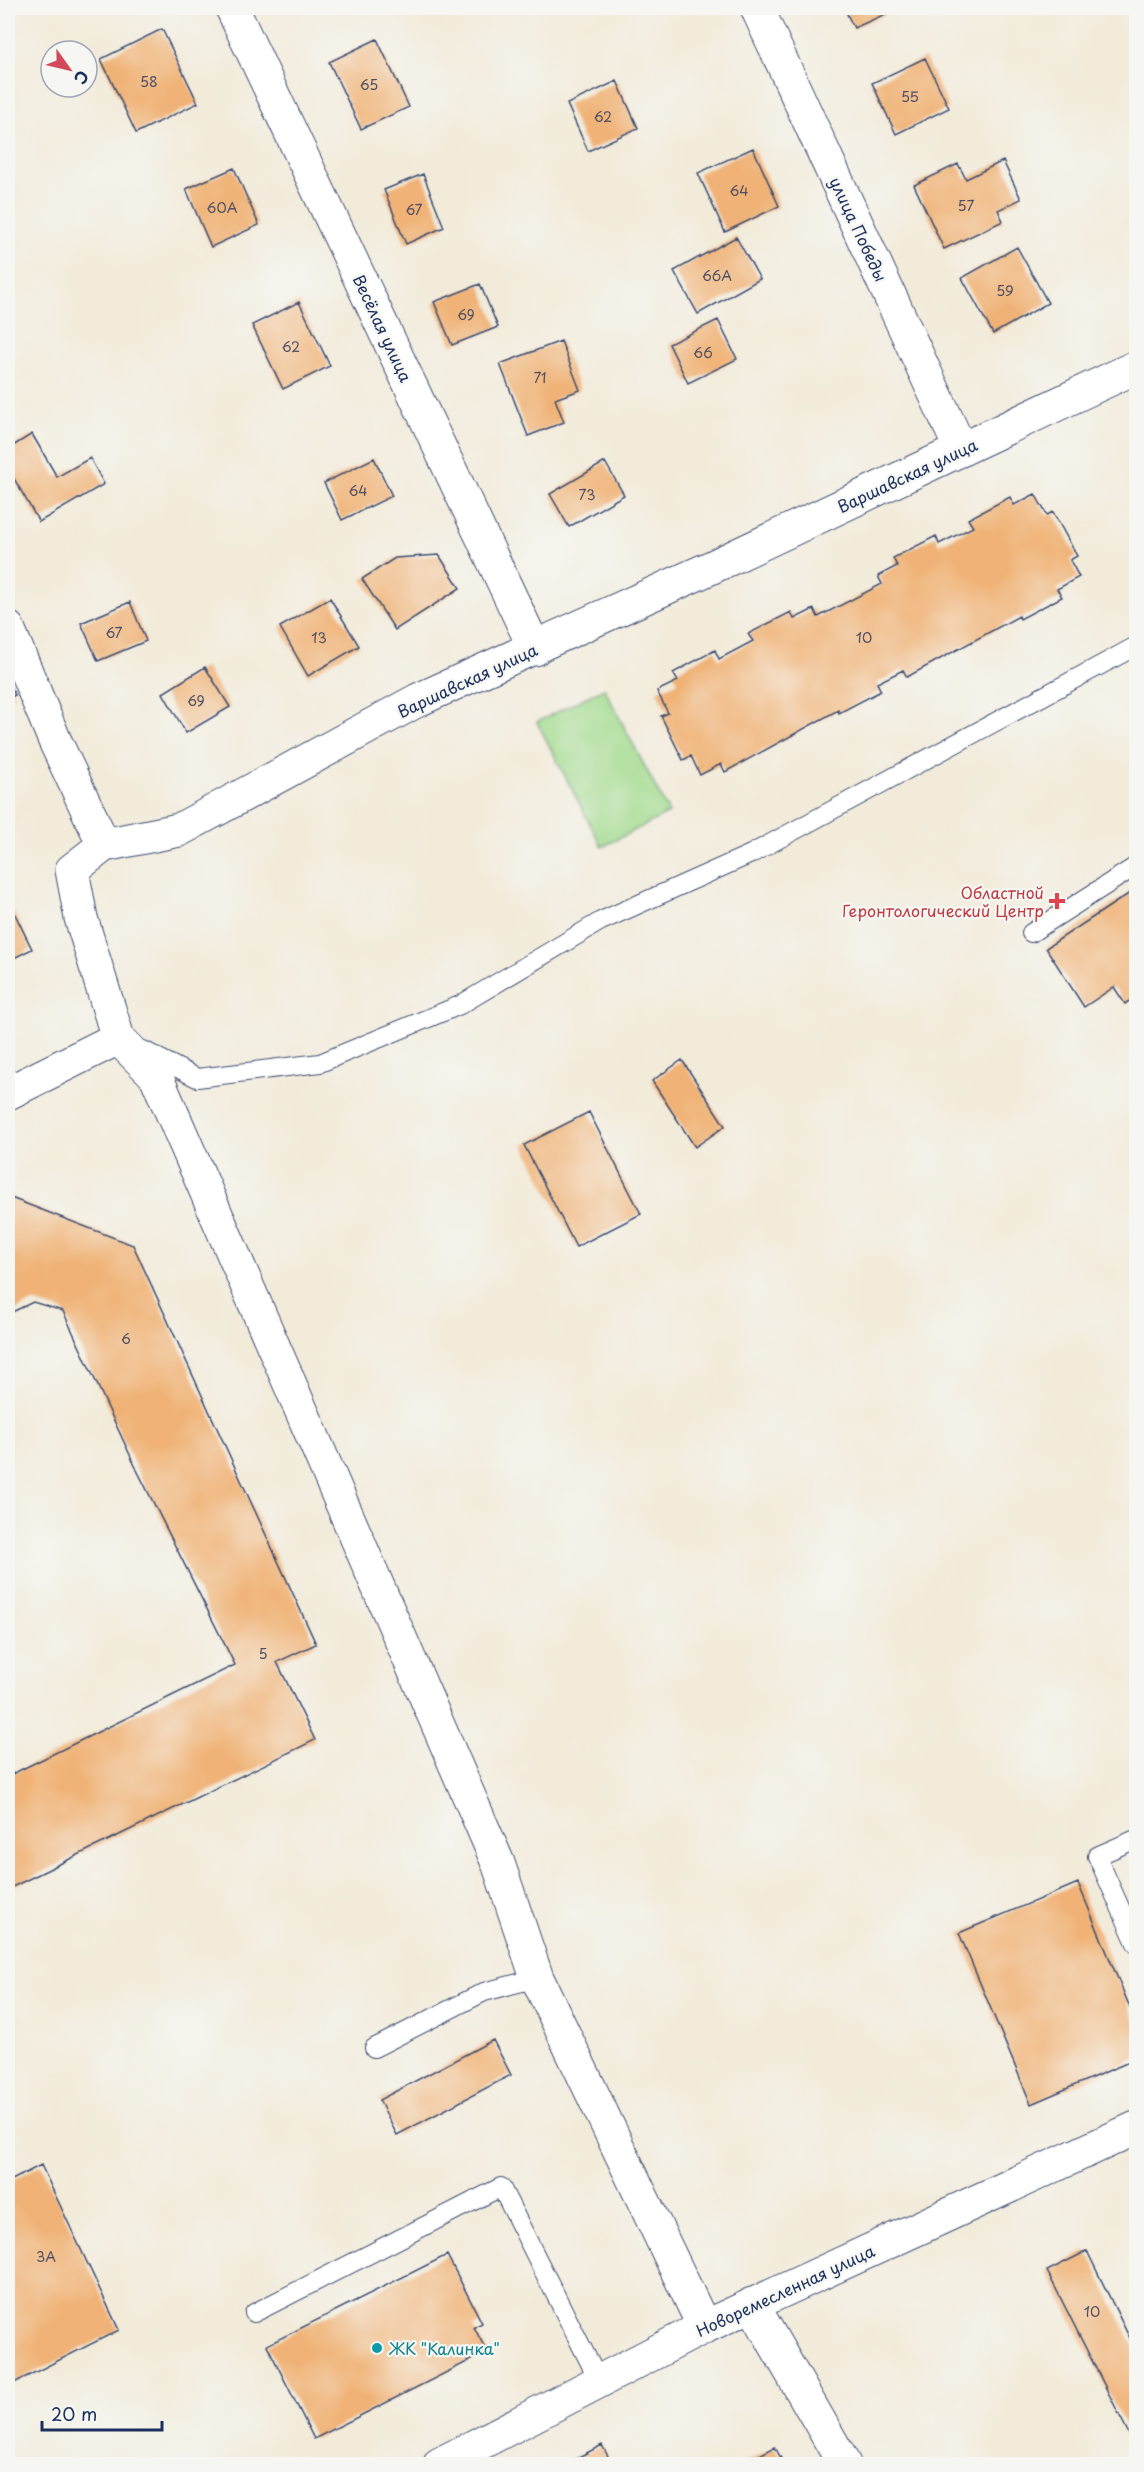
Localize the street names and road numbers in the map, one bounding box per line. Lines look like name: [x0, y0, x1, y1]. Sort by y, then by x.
street label: улица Победы: [824, 173, 894, 285]
street label: Весёлая улица: [348, 270, 418, 386]
street label: Варшавская улица: [833, 432, 981, 518]
street label: Варшавская улица: [393, 637, 541, 723]
street label: Новоремесленная улица: [692, 2238, 878, 2342]

